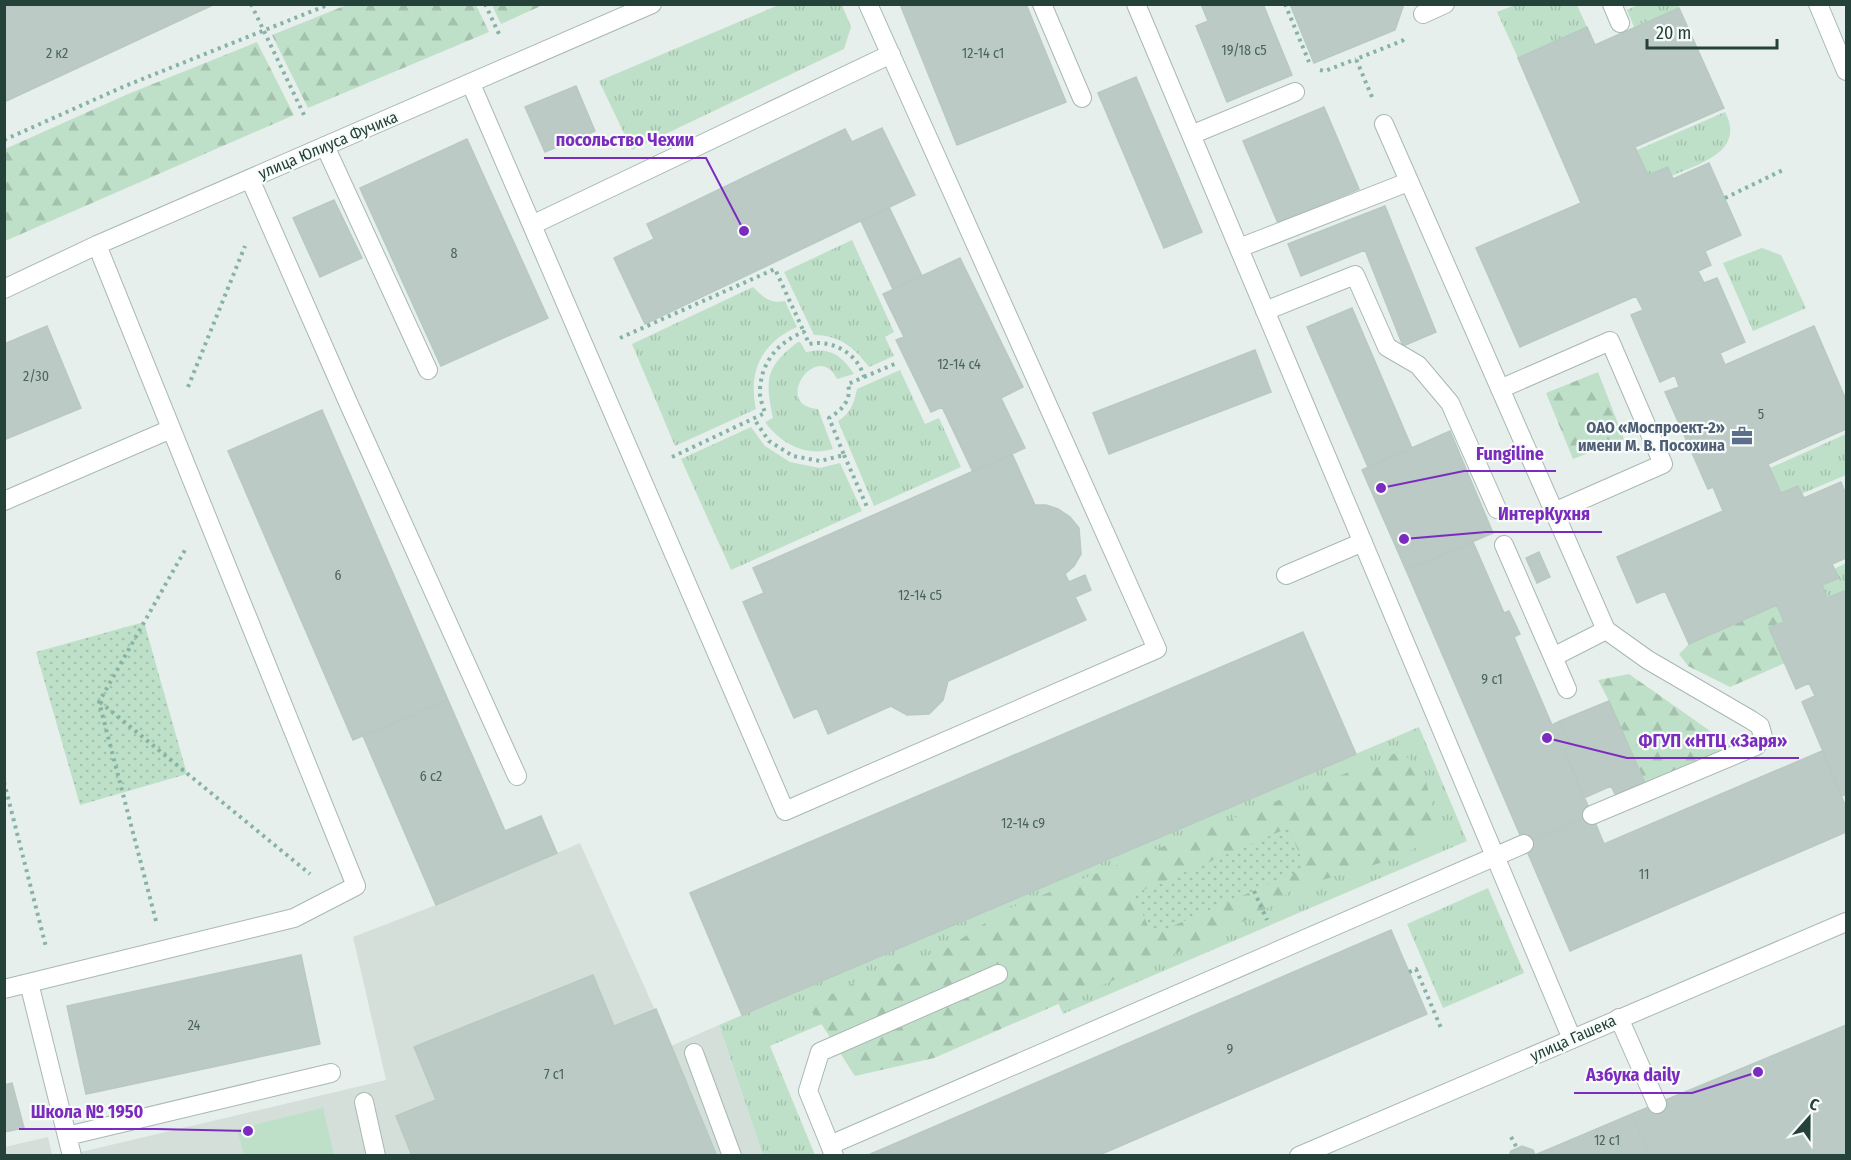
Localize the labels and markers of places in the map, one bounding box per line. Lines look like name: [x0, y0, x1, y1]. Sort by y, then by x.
callout: посольство Чехии: [544, 122, 706, 158]
place label: ОАО «Моспроект-2» имени М. В. Посохина: [1578, 418, 1725, 455]
office icon: ОАО «Моспроект-2» имени М. В. Посохина: [1730, 424, 1754, 448]
callout: Fungiline: [1464, 435, 1556, 471]
callout: ИнтерКухня: [1486, 496, 1602, 532]
callout: ФГУП «НТЦ «Заря»: [1627, 722, 1799, 758]
callout: Азбука daily: [1574, 1057, 1692, 1093]
callout: Школа № 1950: [19, 1093, 156, 1129]

